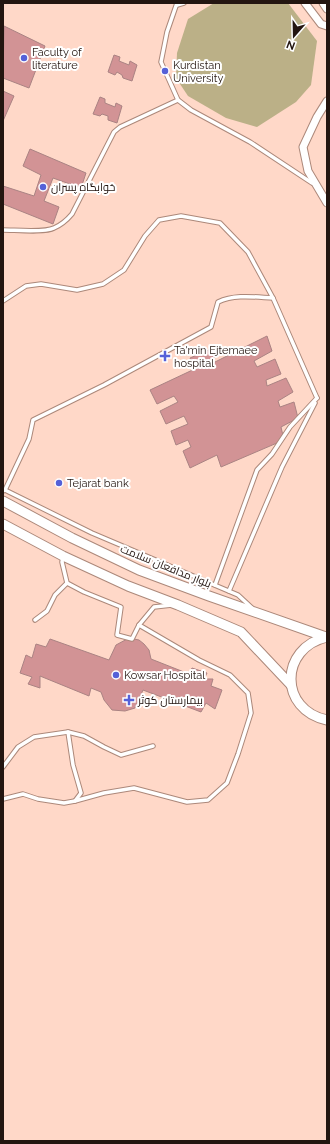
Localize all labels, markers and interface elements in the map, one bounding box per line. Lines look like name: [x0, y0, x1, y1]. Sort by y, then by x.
north arrow: [274, 16, 314, 56]
text: N: [285, 37, 297, 52]
place label: Faculty of literature: [32, 46, 82, 72]
marker: Faculty of literature: [19, 53, 29, 63]
place label: Kurdistan University: [173, 59, 223, 85]
marker: Kurdistan University: [160, 66, 170, 76]
place label: خوابگاه پسران: [51, 181, 115, 194]
marker: خوابگاه پسران: [38, 182, 48, 192]
place label: Ta'min Ejtemaee hospital: [174, 344, 258, 370]
marker: Ta'min Ejtemaee hospital: [159, 350, 171, 362]
place label: Tejarat bank: [67, 477, 129, 490]
marker: Tejarat bank: [54, 478, 64, 488]
street label: بلوار مدافعان سلامت: [118, 542, 213, 591]
place label: Kowsar Hospital: [124, 669, 205, 682]
marker: Kowsar Hospital: [111, 670, 121, 680]
marker: بیمارستان کوثر: [123, 694, 135, 706]
place label: بیمارستان کوثر: [137, 694, 203, 707]

